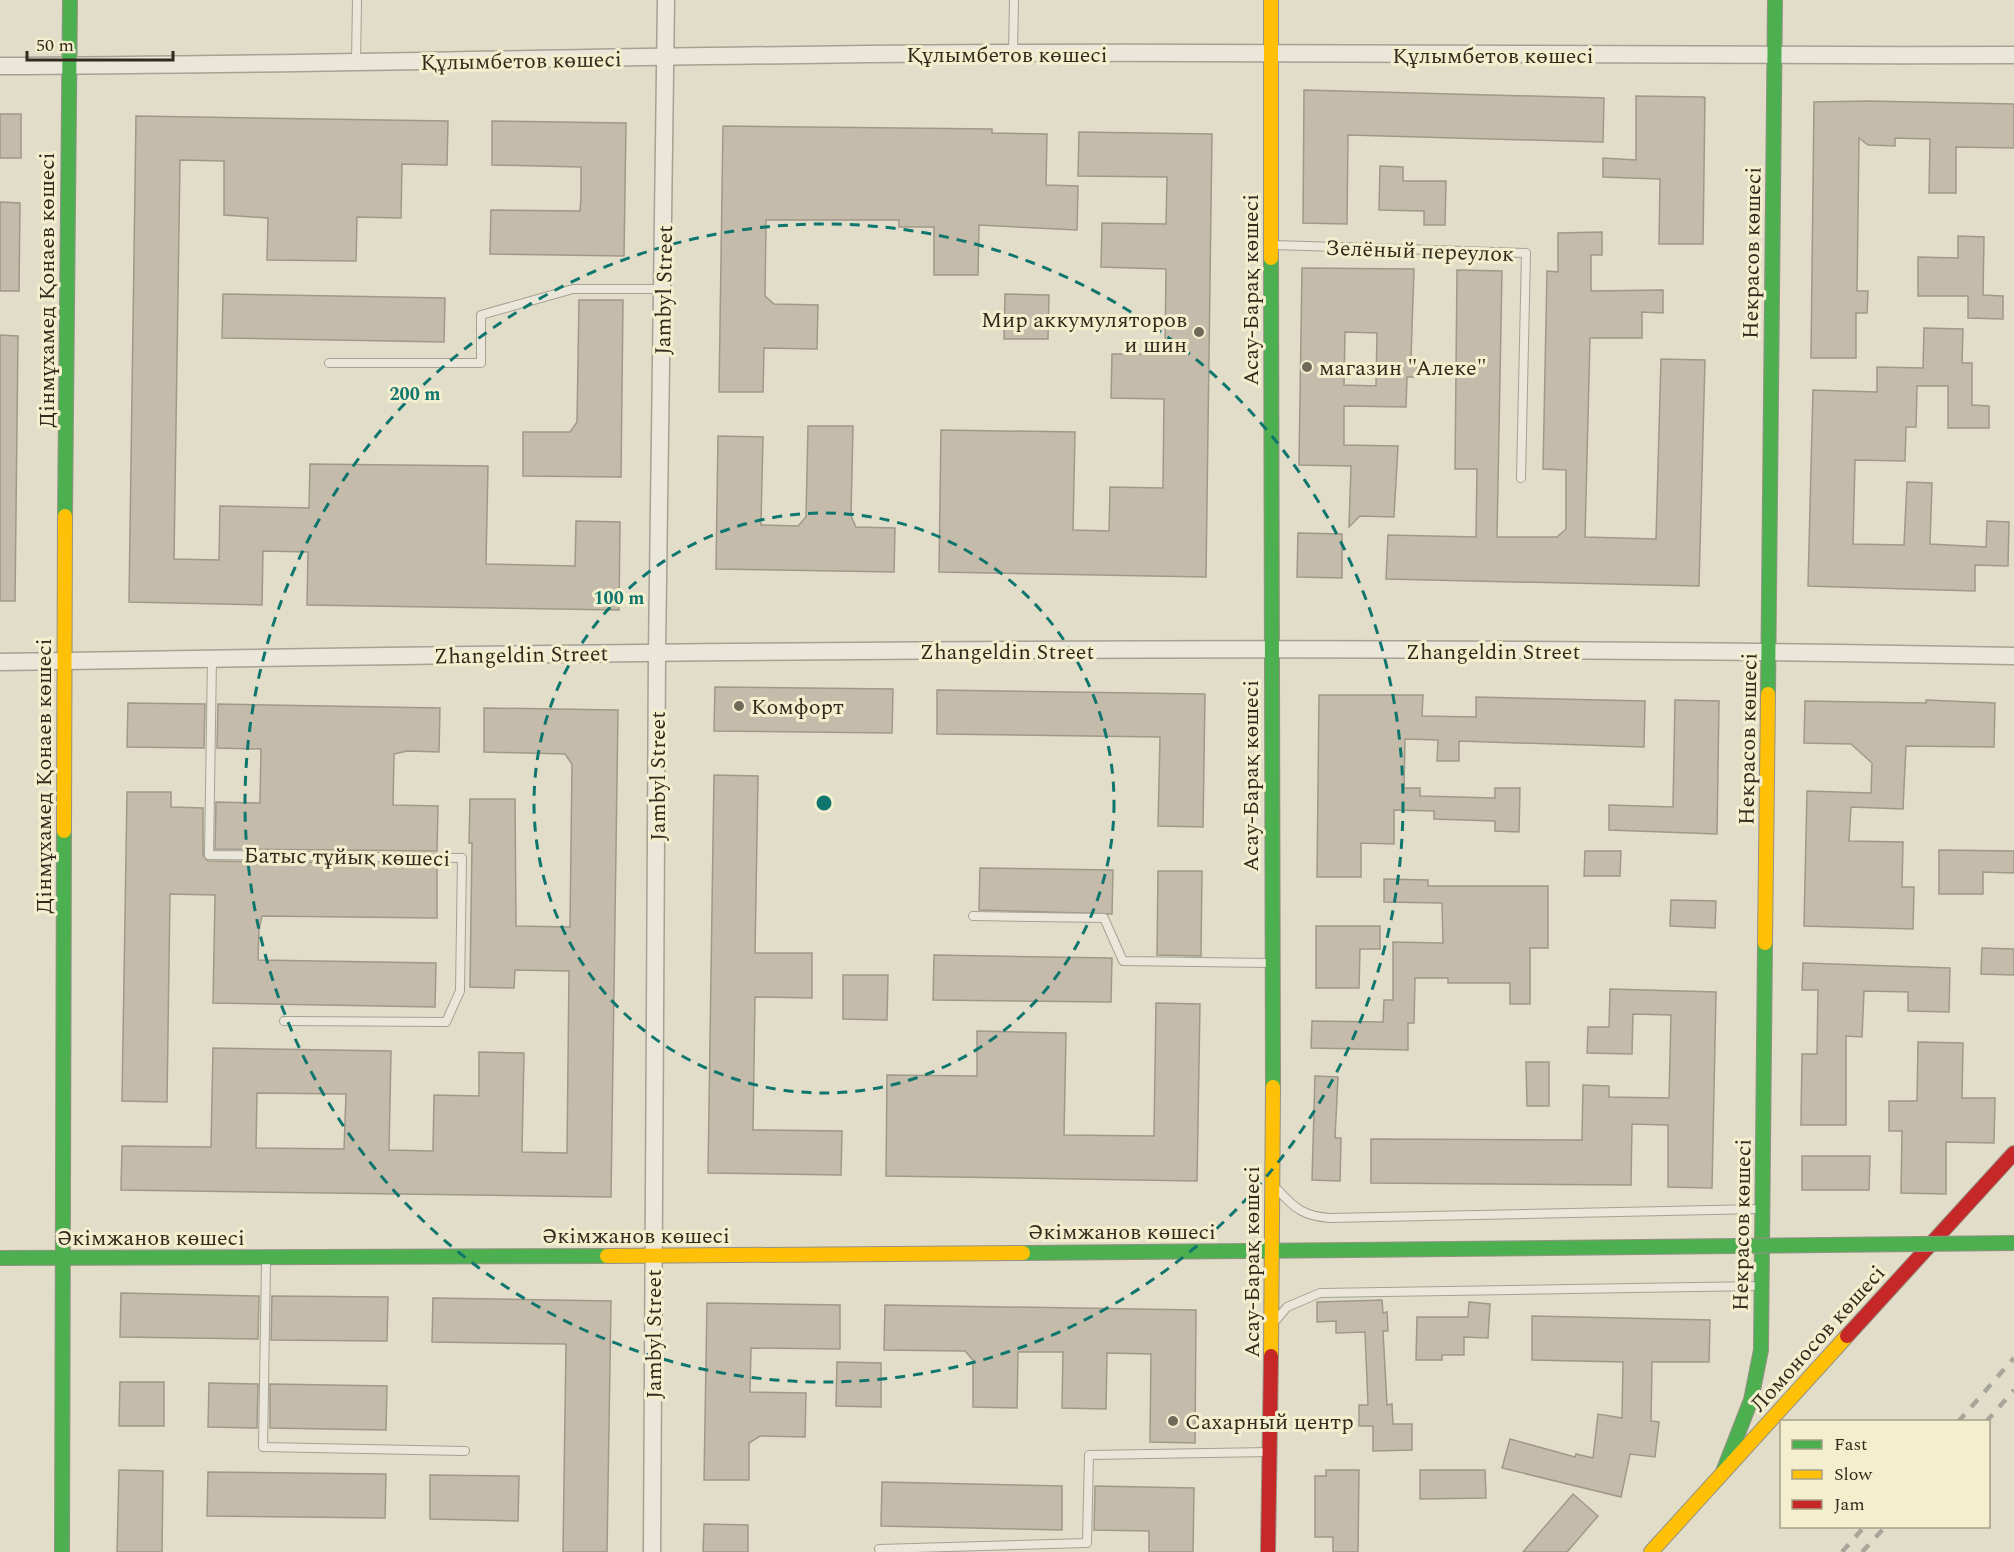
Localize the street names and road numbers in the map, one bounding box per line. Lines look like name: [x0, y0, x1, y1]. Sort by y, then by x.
street label: Құлымбетов көшесі: [906, 39, 1108, 72]
street label: Құлымбетов көшесі: [1392, 40, 1594, 73]
street label: Құлымбетов көшесі: [420, 43, 622, 80]
street label: Дінмұхамед Қонаев көшесі: [31, 152, 64, 428]
street label: Некрасов көшесі: [1734, 167, 1771, 340]
street label: Асау-Барақ көшесі: [1235, 194, 1268, 386]
street label: Jambyl Street: [647, 225, 682, 355]
street label: Зелёный переулок: [1325, 232, 1515, 271]
street label: Zhangeldin Street: [920, 636, 1094, 669]
street label: Zhangeldin Street: [1406, 636, 1580, 669]
street label: Zhangeldin Street: [434, 637, 609, 674]
street label: Дінмұхамед Қонаев көшесі: [28, 638, 61, 914]
street label: Некрасов көшесі: [1730, 653, 1767, 826]
street label: Асау-Барақ көшесі: [1235, 680, 1268, 872]
street label: Jambyl Street: [642, 711, 675, 841]
street label: Батыс тұйық көшесі: [243, 839, 451, 876]
street label: Некрасов көшесі: [1724, 1139, 1761, 1312]
street label: Асау-Барақ көшесі: [1236, 1166, 1269, 1358]
street label: Әкімжанов көшесі: [1028, 1216, 1216, 1249]
street label: Әкімжанов көшесі: [542, 1220, 730, 1253]
street label: Әкімжанов көшесі: [57, 1222, 245, 1255]
street label: Ломоносов көшесі: [1743, 1258, 1893, 1420]
street label: Jambyl Street: [638, 1269, 671, 1399]

